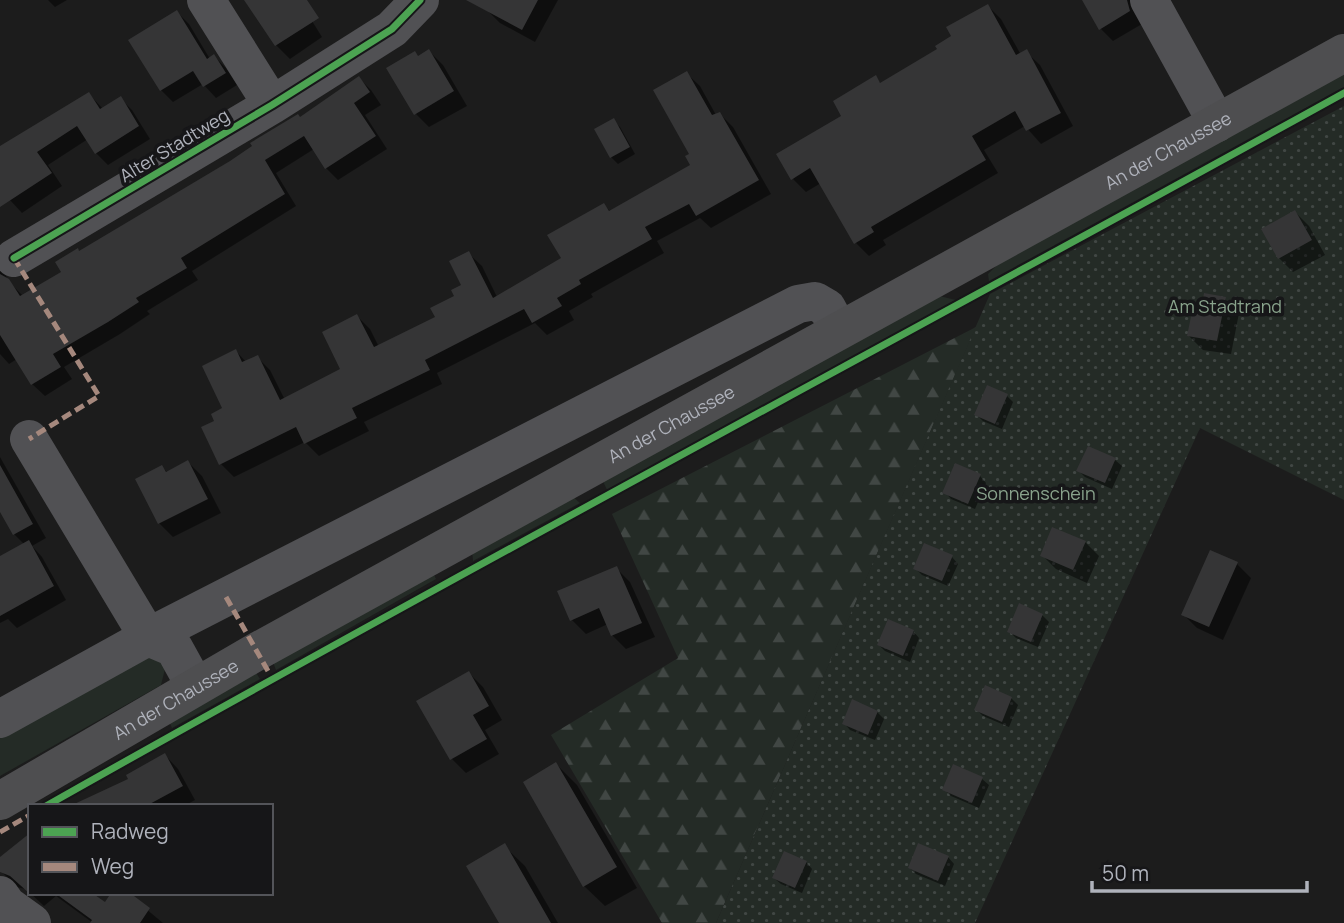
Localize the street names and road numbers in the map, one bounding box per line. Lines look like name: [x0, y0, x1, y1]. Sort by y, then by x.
street label: Alter Stadtweg: [115, 103, 233, 187]
street label: An der Chaussee: [1100, 105, 1235, 195]
street label: An der Chaussee: [603, 379, 739, 468]
street label: An der Chaussee: [108, 653, 243, 745]

